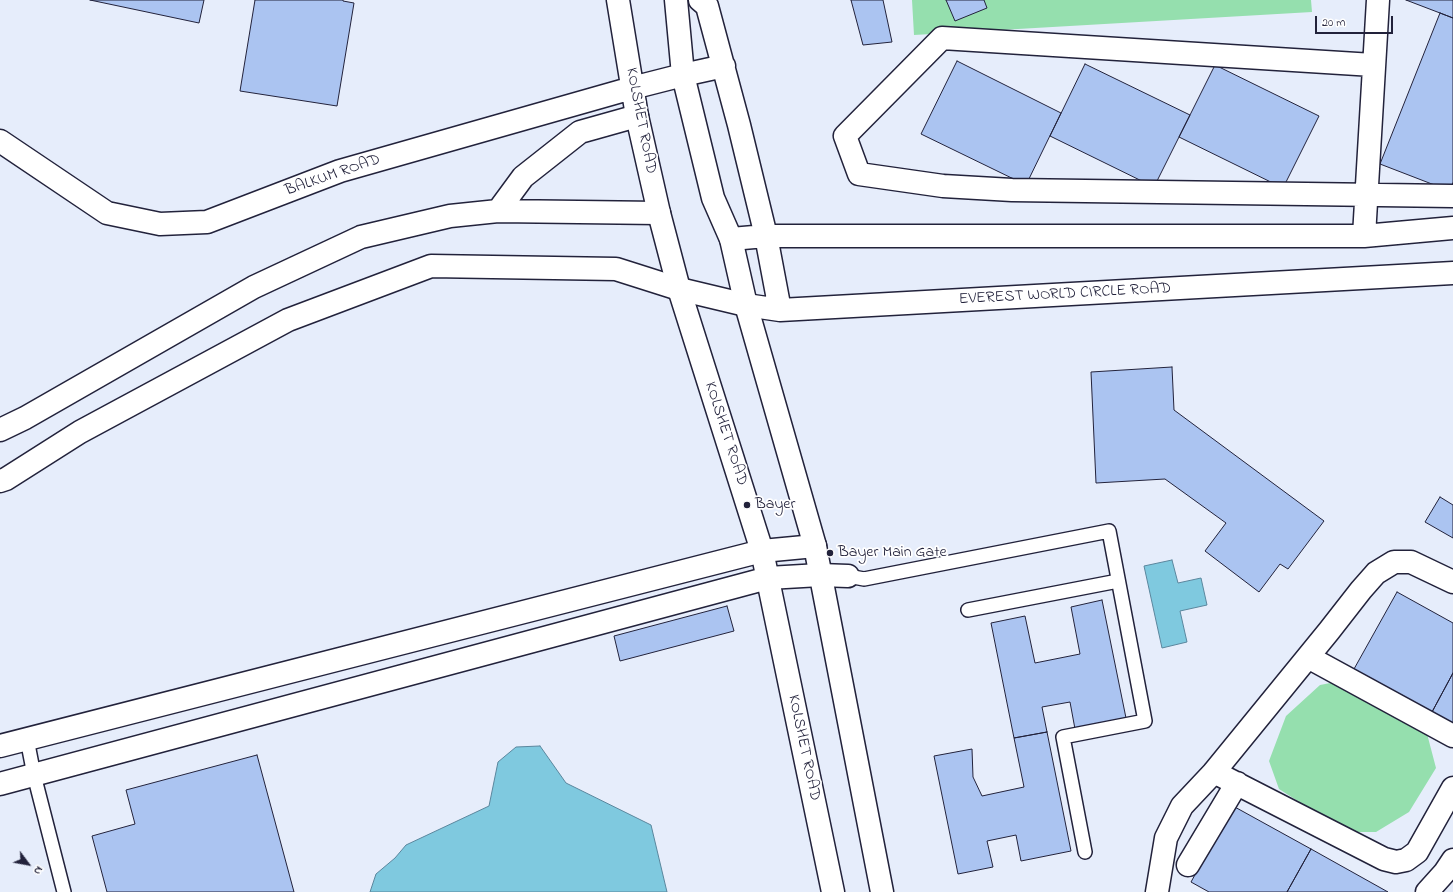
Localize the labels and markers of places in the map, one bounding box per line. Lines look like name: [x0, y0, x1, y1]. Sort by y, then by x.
place label: Bayer: [755, 495, 795, 515]
marker: Bayer: [742, 500, 752, 510]
place label: Bayer Main Gate: [838, 543, 947, 563]
marker: Bayer Main Gate: [825, 548, 835, 558]

